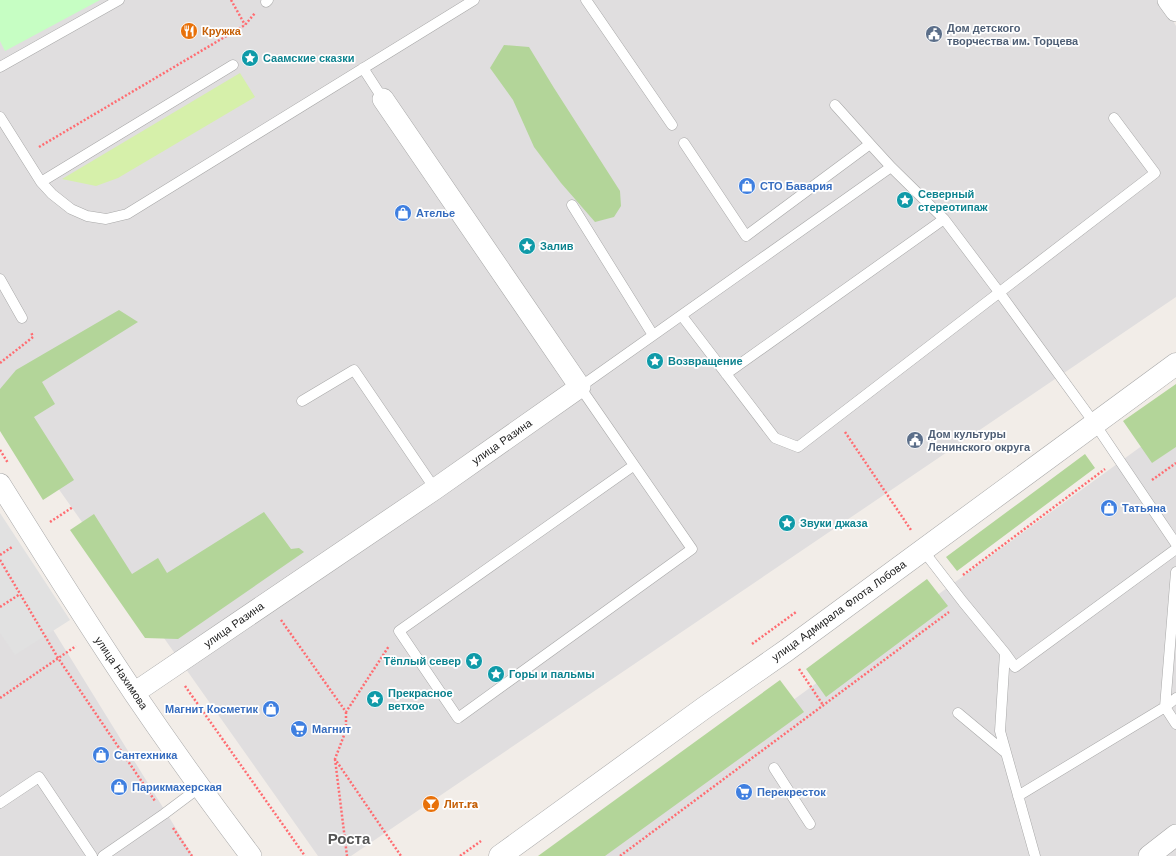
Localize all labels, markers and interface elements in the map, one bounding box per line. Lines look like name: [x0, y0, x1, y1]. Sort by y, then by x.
restaurant icon: Кружка: [179, 21, 199, 41]
place label: Дом детского творчества им. Торцева: [947, 22, 1079, 48]
public building icon: Дом детского творчества им. Торцева: [924, 24, 944, 44]
place label: Кружка: [202, 25, 242, 38]
place icon: Саамские сказки: [240, 48, 260, 68]
place label: Саамские сказки: [263, 52, 355, 65]
shop icon: СТО Бавария: [737, 176, 757, 196]
place label: СТО Бавария: [760, 180, 832, 193]
place label: Северный стереотипаж: [918, 188, 988, 214]
place icon: Северный стереотипаж: [895, 190, 915, 210]
shop icon: Ателье: [393, 203, 413, 223]
place label: Ателье: [416, 207, 455, 220]
place icon: Залив: [517, 236, 537, 256]
place label: Залив: [540, 240, 574, 253]
place icon: Возвращение: [645, 351, 665, 371]
place label: Возвращение: [668, 355, 743, 368]
street label: улица Разина: [469, 416, 535, 467]
place label: Дом культуры Ленинского округа: [928, 428, 1031, 454]
public building icon: Дом культуры Ленинского округа: [905, 430, 925, 450]
shop icon: Татьяна: [1099, 498, 1119, 518]
place label: Татьяна: [1122, 502, 1167, 515]
place icon: Звуки джаза: [777, 513, 797, 533]
place label: Звуки джаза: [800, 517, 868, 530]
street label: улица Адмирала Флота Лобова: [769, 557, 909, 664]
street label: улица Разина: [201, 599, 267, 650]
street label: улица Нахимова: [92, 634, 151, 713]
place icon: Тёплый север: [464, 651, 484, 671]
place label: Тёплый север: [384, 655, 461, 668]
place icon: Горы и пальмы: [486, 664, 506, 684]
place label: Горы и пальмы: [509, 668, 595, 681]
place label: Прекрасное ветхое: [388, 687, 453, 713]
place icon: Прекрасное ветхое: [365, 689, 385, 709]
shop icon: Магнит Косметик: [261, 699, 281, 719]
place label: Магнит Косметик: [165, 703, 258, 716]
supermarket icon: Магнит: [289, 719, 309, 739]
place label: Магнит: [312, 723, 351, 736]
shop icon: Сантехника: [91, 745, 111, 765]
place label: Сантехника: [114, 749, 178, 762]
shop icon: Парикмахерская: [109, 777, 129, 797]
place label: Парикмахерская: [132, 781, 222, 794]
supermarket icon: Перекресток: [734, 782, 754, 802]
place label: Перекресток: [757, 786, 826, 799]
bar icon: Лит.ra: [421, 794, 441, 814]
place label: Лит.ra: [444, 798, 479, 811]
district label: Роста: [328, 830, 371, 848]

